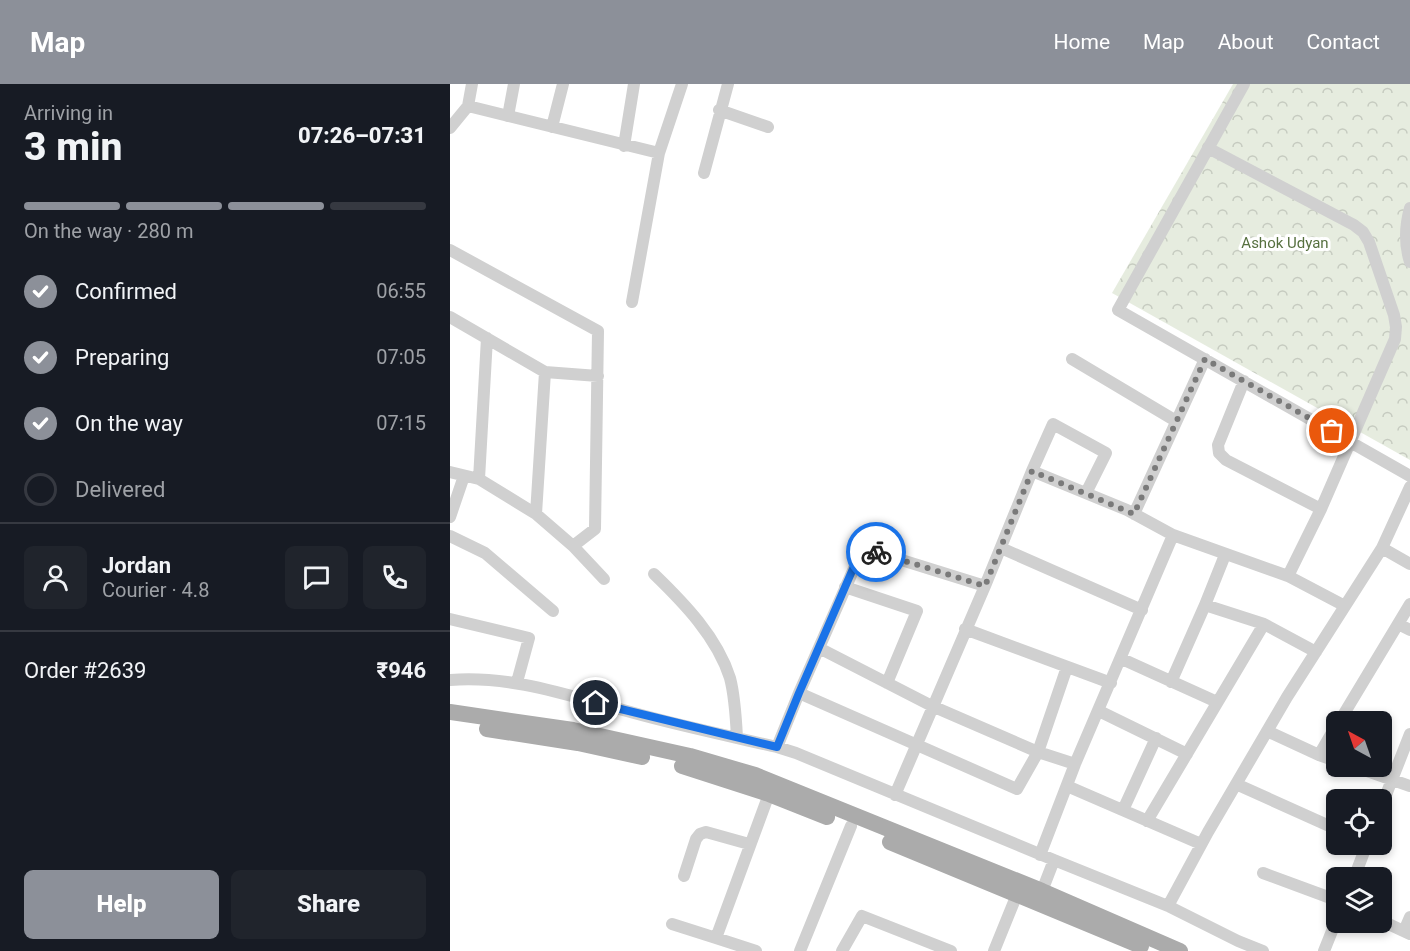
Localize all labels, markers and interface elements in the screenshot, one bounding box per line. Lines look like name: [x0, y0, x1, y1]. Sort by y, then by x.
text: Map: [30, 26, 85, 59]
text: Home: [1054, 30, 1110, 54]
text: Map: [1143, 30, 1185, 54]
text: About: [1218, 30, 1274, 54]
text: Contact: [1307, 30, 1380, 54]
text: Arriving in: [24, 101, 113, 125]
text: 07:26–07:31: [298, 123, 426, 148]
text: 3 min: [24, 124, 122, 170]
text: On the way · 280 m: [24, 219, 193, 243]
park label: Ashok Udyan: [1241, 234, 1329, 252]
icon: check: [24, 275, 57, 308]
text: Confirmed: [75, 279, 177, 304]
text: 06:55: [376, 279, 426, 303]
icon: check: [24, 341, 57, 374]
text: Preparing: [75, 345, 169, 370]
text: 07:05: [376, 345, 426, 369]
pin: [1306, 405, 1357, 456]
icon: check: [24, 407, 57, 440]
text: On the way: [75, 411, 183, 436]
text: 07:15: [376, 411, 426, 435]
icon: bag: [1315, 414, 1348, 447]
text: Delivered: [75, 477, 165, 502]
courier: [846, 522, 906, 582]
icon: bike: [860, 536, 893, 569]
button: person: [24, 546, 87, 609]
button: chat: [285, 546, 348, 609]
button: phone: [363, 546, 426, 609]
text: Jordan: [102, 553, 171, 578]
text: Courier · 4.8: [102, 578, 209, 602]
text: Order #2639: [24, 658, 146, 683]
text: ₹946: [377, 658, 426, 683]
pin: [570, 677, 621, 728]
icon: home: [579, 686, 612, 719]
north arrow: [1326, 711, 1392, 777]
map controls: [1326, 711, 1392, 933]
button: locate: [1326, 789, 1392, 855]
button: layers: [1326, 867, 1392, 933]
button: Help: [24, 870, 219, 939]
button: Share: [231, 870, 426, 939]

